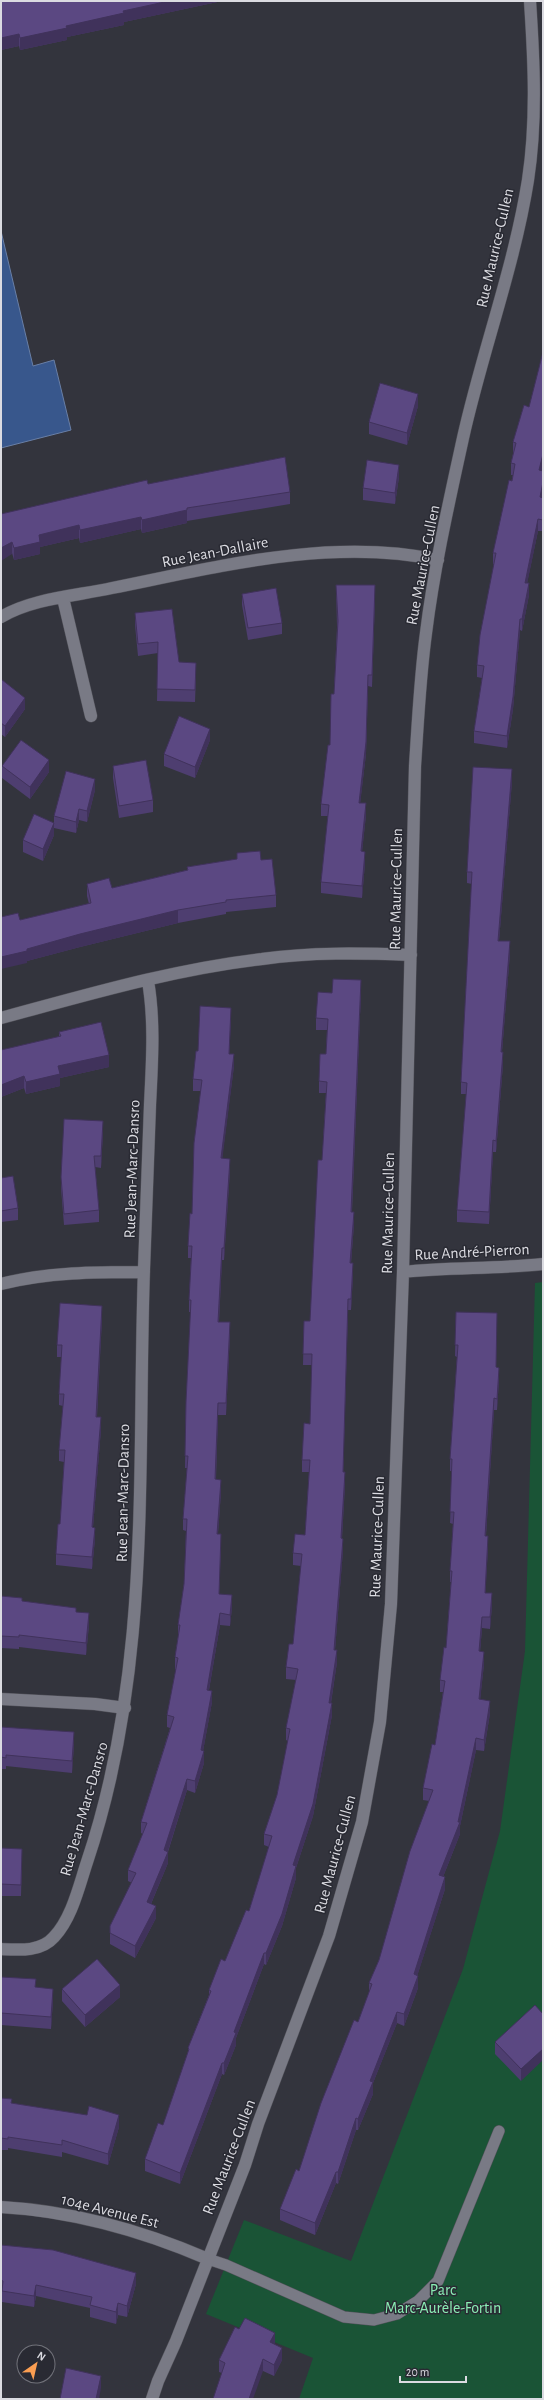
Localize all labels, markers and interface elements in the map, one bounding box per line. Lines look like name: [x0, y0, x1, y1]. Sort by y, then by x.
street label: Rue Maurice-Cullen: [473, 187, 517, 309]
street label: Rue Maurice-Cullen: [404, 504, 442, 626]
street label: Rue Jean-Dallaire: [160, 534, 270, 570]
street label: Rue Maurice-Cullen: [387, 828, 405, 950]
street label: Rue Jean-Marc-Dansro: [122, 1099, 142, 1239]
street label: Rue Maurice-Cullen: [379, 1152, 397, 1274]
street label: Rue André-Pierron: [414, 1241, 530, 1263]
street label: Rue Jean-Marc-Dansro: [114, 1423, 132, 1562]
street label: Rue Maurice-Cullen: [367, 1476, 387, 1598]
street label: Rue Jean-Marc-Dansro: [57, 1740, 111, 1878]
street label: Rue Maurice-Cullen: [312, 1793, 358, 1915]
street label: Rue Maurice-Cullen: [200, 2097, 258, 2217]
street label: 104e Avenue Est: [60, 2191, 160, 2231]
park label: Parc Marc-Aurèle-Fortin: [385, 2282, 501, 2316]
north arrow: [16, 2344, 56, 2384]
text: N: [35, 2349, 48, 2363]
scale bar: [400, 2358, 466, 2384]
text: 20 m: [406, 2366, 429, 2378]

